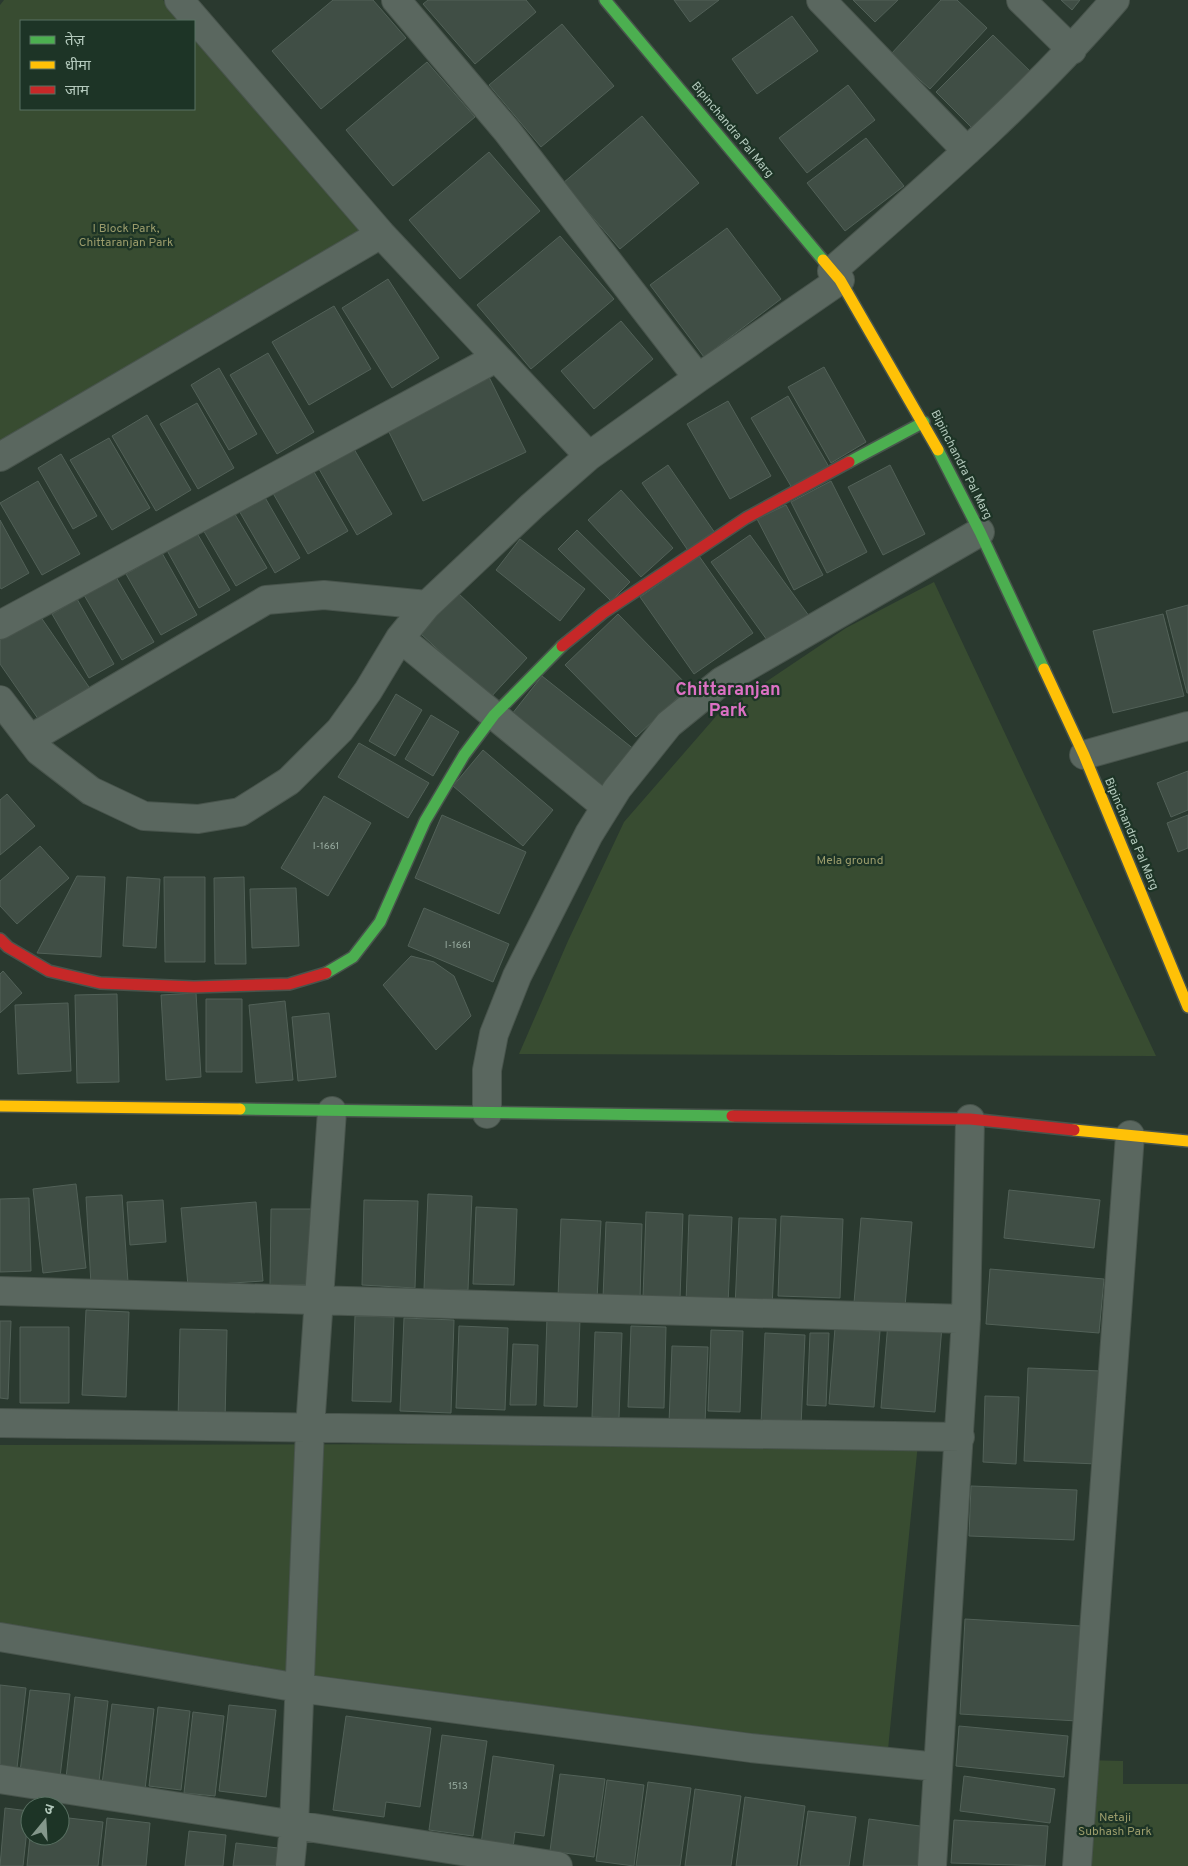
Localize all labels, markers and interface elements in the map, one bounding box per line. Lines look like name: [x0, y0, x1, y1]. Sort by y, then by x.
legend: [20, 20, 195, 110]
text: तेज़: [65, 31, 86, 51]
text: धीमा: [65, 57, 92, 76]
street label: Bipinchandra Pal Marg: [687, 79, 777, 181]
text: जाम: [65, 82, 90, 101]
park label: I Block Park, Chittaranjan Park: [79, 221, 173, 251]
street label: Bipinchandra Pal Marg: [926, 408, 996, 522]
district label: Chittaranjan Park: [675, 679, 781, 723]
street label: Bipinchandra Pal Marg: [1100, 775, 1162, 893]
house number: I-1661: [313, 840, 339, 853]
park label: Mela ground: [817, 853, 883, 869]
house number: I-1661: [445, 939, 471, 952]
house number: 1513: [448, 1780, 468, 1793]
north arrow: [20, 1796, 70, 1846]
text: उ: [42, 1801, 56, 1820]
park label: Netaji Subhash Park: [1078, 1810, 1152, 1840]

